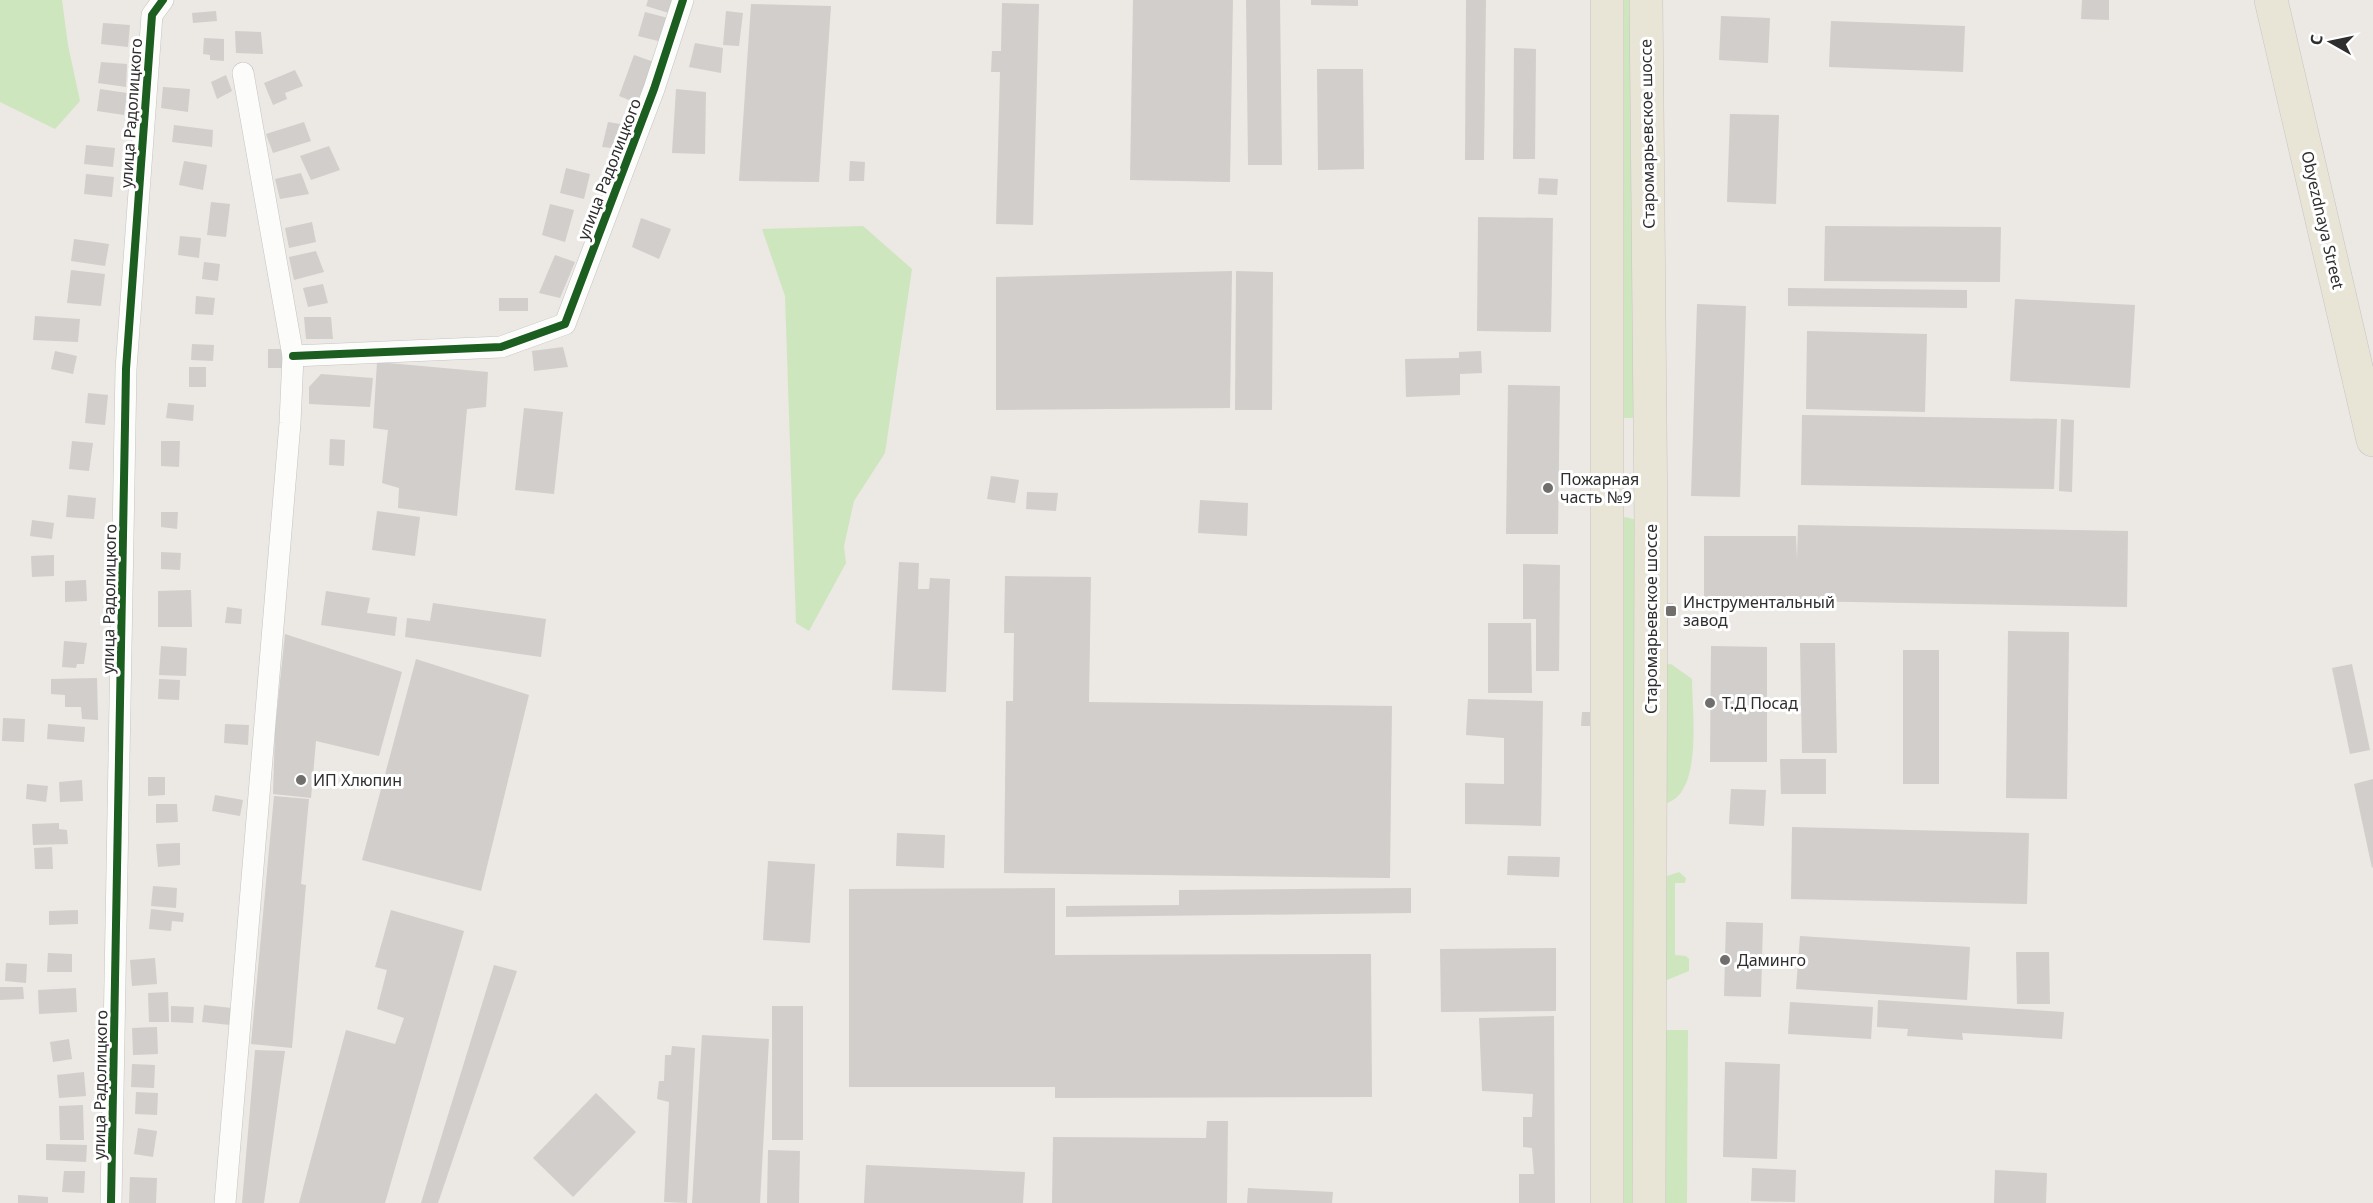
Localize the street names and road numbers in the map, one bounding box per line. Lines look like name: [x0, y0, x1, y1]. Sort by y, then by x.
street label: улица Радолицкого: [115, 37, 147, 189]
street label: Старомарьевское шоссе: [1634, 39, 1660, 229]
street label: улица Радолицкого: [572, 95, 646, 243]
street label: Obyezdnaya Street: [2296, 149, 2350, 291]
street label: улица Радолицкого: [97, 524, 121, 674]
street label: Старомарьевское шоссе: [1640, 524, 1662, 714]
street label: улица Радолицкого: [88, 1010, 112, 1160]

